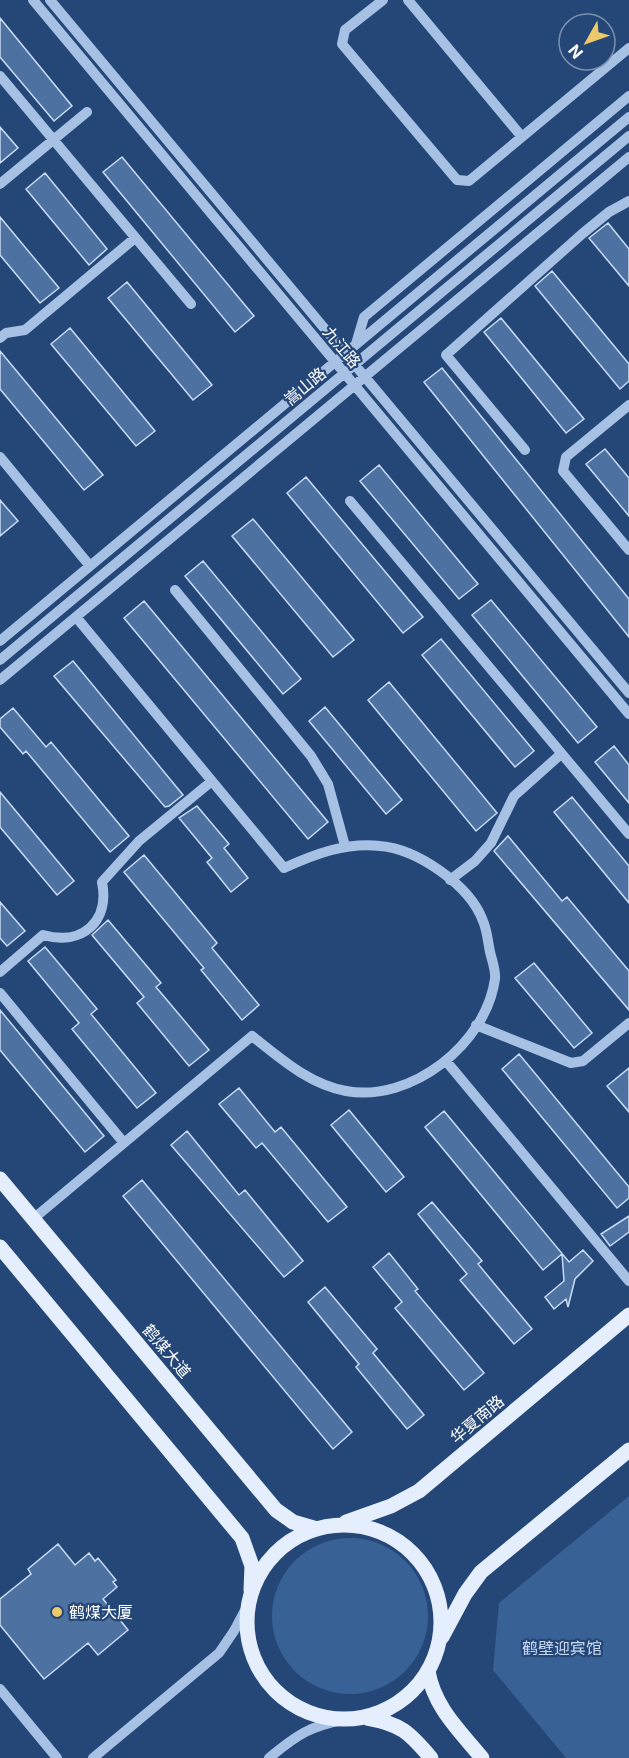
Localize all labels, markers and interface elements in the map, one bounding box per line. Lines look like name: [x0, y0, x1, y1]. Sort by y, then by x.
north arrow: [557, 12, 617, 72]
text: N: [564, 41, 587, 63]
street label: 九江路: [319, 322, 365, 372]
street label: 嵩山路: [280, 363, 330, 409]
street label: 鹤煤大道: [139, 1320, 195, 1382]
street label: 华夏南路: [446, 1391, 508, 1447]
place label: 鹤煤大厦: [69, 1602, 133, 1622]
marker: 鹤煤大厦: [50, 1605, 64, 1619]
park label: 鹤壁迎宾馆: [522, 1638, 602, 1658]

